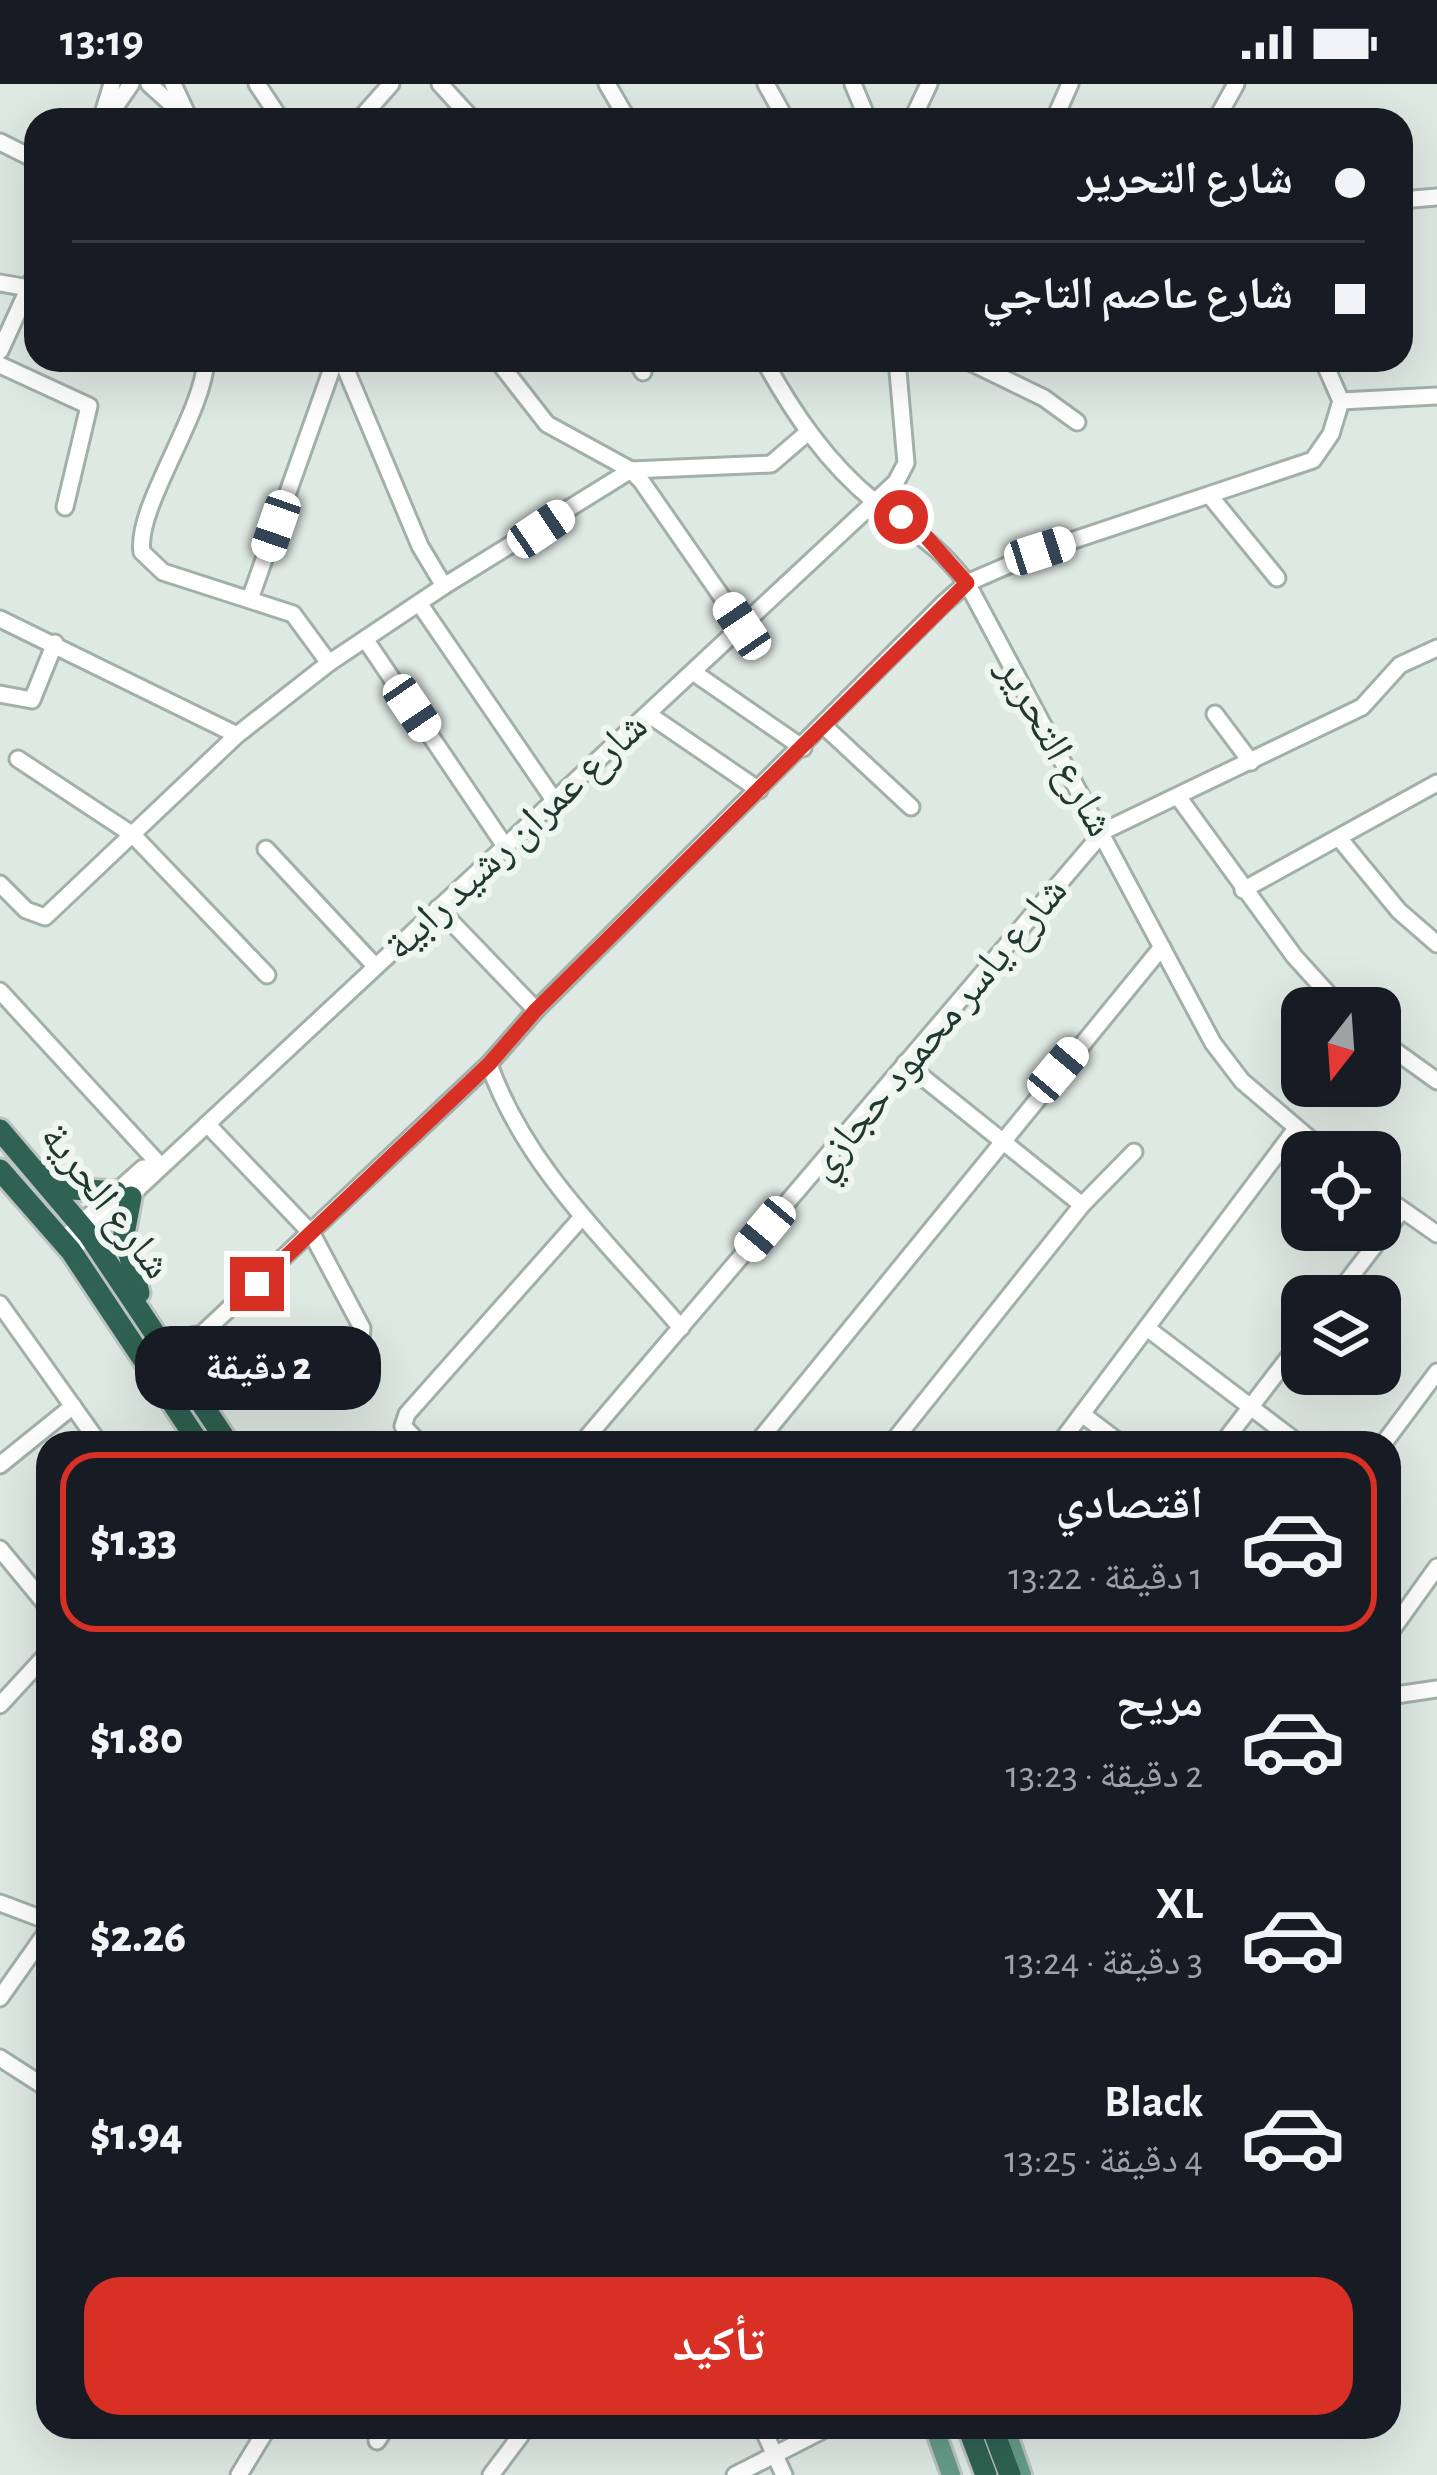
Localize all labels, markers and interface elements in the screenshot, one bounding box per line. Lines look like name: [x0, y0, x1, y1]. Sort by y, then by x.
text: 13:19: [60, 19, 144, 64]
text: شارع التحرير: [1078, 157, 1293, 202]
text: شارع عاصم التاجي: [982, 272, 1293, 317]
car: [247, 486, 305, 566]
route start: [874, 490, 928, 544]
car: [501, 494, 581, 564]
car: [1000, 523, 1080, 579]
car: [707, 586, 777, 666]
street label: شارع التحرير: [986, 650, 1122, 845]
car: [377, 668, 447, 748]
street label: شارع عمران رشيد رابية: [377, 704, 658, 971]
street label: شارع ياسر محمود حجازي: [799, 869, 1083, 1194]
north arrow: [1281, 987, 1401, 1107]
map controls: [1281, 987, 1401, 1395]
car: [1021, 1031, 1095, 1109]
street label: شارع الحرية: [30, 1116, 179, 1289]
button: locate: [1281, 1131, 1401, 1251]
car: [728, 1190, 802, 1268]
route end: [230, 1257, 284, 1311]
button: layers: [1281, 1275, 1401, 1395]
callout: 2 دقيقة: [134, 1326, 380, 1410]
text: 2 دقيقة: [205, 1348, 311, 1387]
text: اقتصادي: [1056, 1482, 1203, 1527]
icon: car: [1239, 1488, 1347, 1596]
text: $1.33: [90, 1519, 177, 1564]
text: 1 دقيقة · 13:22: [1008, 1558, 1203, 1597]
text: مريح: [1116, 1680, 1203, 1725]
icon: car: [1239, 1686, 1347, 1794]
text: $1.80: [90, 1717, 183, 1762]
text: 2 دقيقة · 13:23: [1005, 1756, 1203, 1795]
text: XL: [1155, 1882, 1203, 1927]
icon: car: [1239, 1884, 1347, 1992]
text: $2.26: [90, 1915, 186, 1960]
text: 3 دقيقة · 13:24: [1004, 1943, 1203, 1982]
text: Black: [1104, 2080, 1203, 2125]
icon: car: [1239, 2082, 1347, 2190]
text: $1.94: [90, 2113, 183, 2158]
text: 4 دقيقة · 13:25: [1004, 2141, 1203, 2180]
button: تأكيد: [84, 2277, 1353, 2415]

